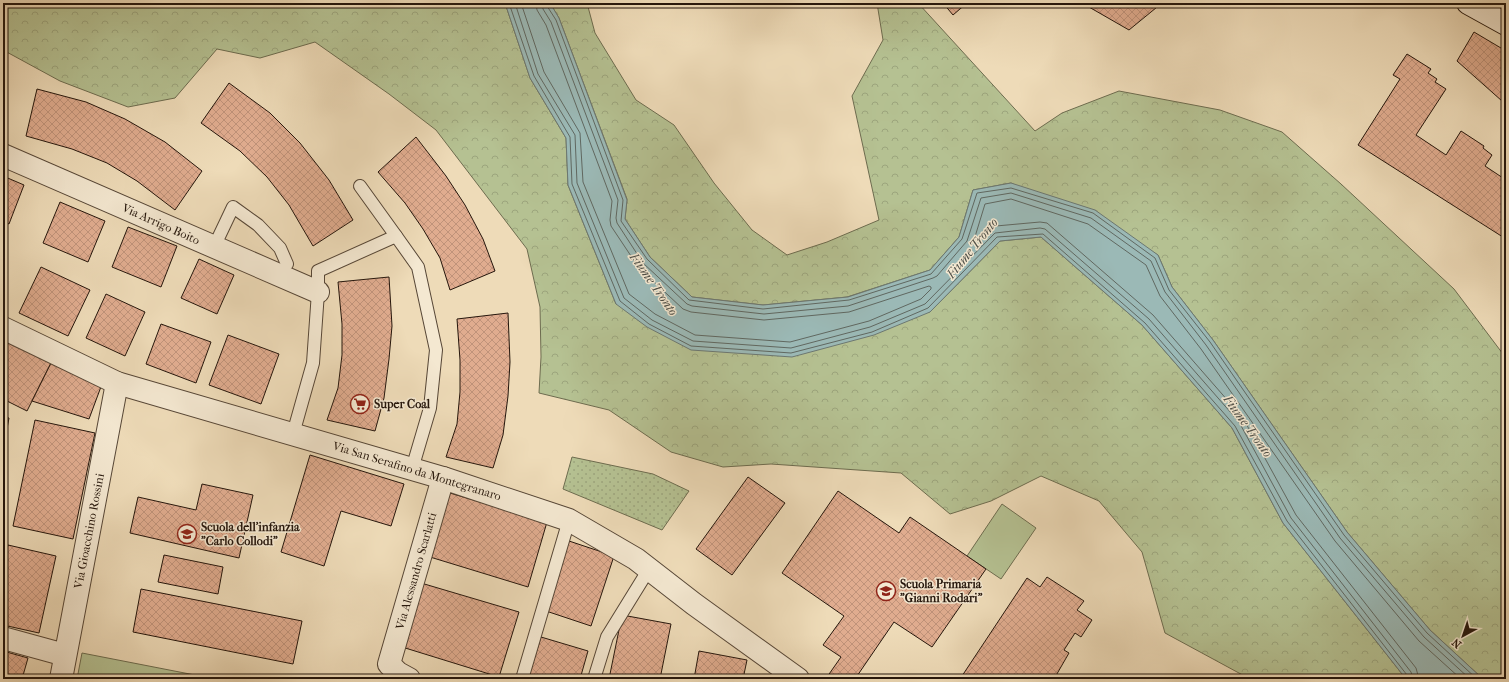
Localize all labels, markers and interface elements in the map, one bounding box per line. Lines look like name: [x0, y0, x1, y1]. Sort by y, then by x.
street label: Via Arrigo Boito: [119, 200, 202, 247]
water label: Fiume Tronto: [943, 215, 1001, 282]
water label: Fiume Tronto: [626, 249, 681, 319]
water label: Fiume Tronto: [1220, 391, 1276, 460]
supermarket icon: Super Coal: [349, 393, 371, 415]
place label: Super Coal: [374, 397, 431, 412]
street label: Via San Serafino da Montegranaro: [330, 438, 503, 503]
street label: Via Gioacchino Rossini: [71, 472, 107, 591]
street label: Via Alessandro Scarlatti: [392, 510, 440, 632]
place label: Scuola dell'infanzia "Carlo Collodi": [201, 520, 300, 548]
school or university icon: Scuola dell'infanzia "Carlo Collodi": [176, 523, 198, 545]
place label: Scuola Primaria "Gianni Rodari": [900, 577, 983, 605]
school or university icon: Scuola Primaria "Gianni Rodari": [875, 580, 897, 602]
north arrow: [1443, 616, 1483, 656]
text: N: [1449, 635, 1464, 651]

